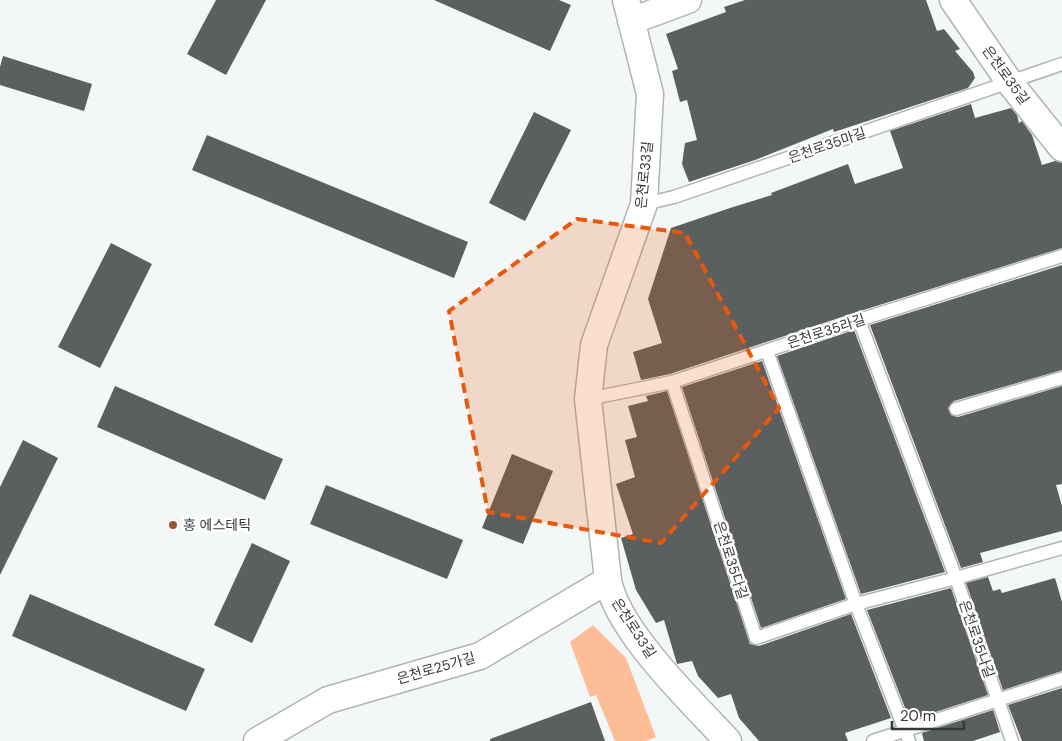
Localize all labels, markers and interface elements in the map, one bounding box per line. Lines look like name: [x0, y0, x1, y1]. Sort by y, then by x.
street label: 은천로35길: [979, 42, 1033, 108]
street label: 은천로35마길: [786, 123, 868, 167]
street label: 은천로33길: [631, 140, 657, 210]
street label: 은천로35라길: [785, 310, 867, 352]
place label: 홍 에스테틱: [183, 516, 251, 534]
marker: 홍 에스테틱: [167, 519, 179, 531]
street label: 은천로35다길: [710, 519, 752, 601]
street label: 은천로33길: [608, 595, 660, 661]
street label: 은천로35나길: [955, 598, 999, 680]
street label: 은천로25가길: [395, 648, 477, 688]
scale bar: [892, 698, 964, 730]
text: 20 m: [900, 706, 936, 726]

